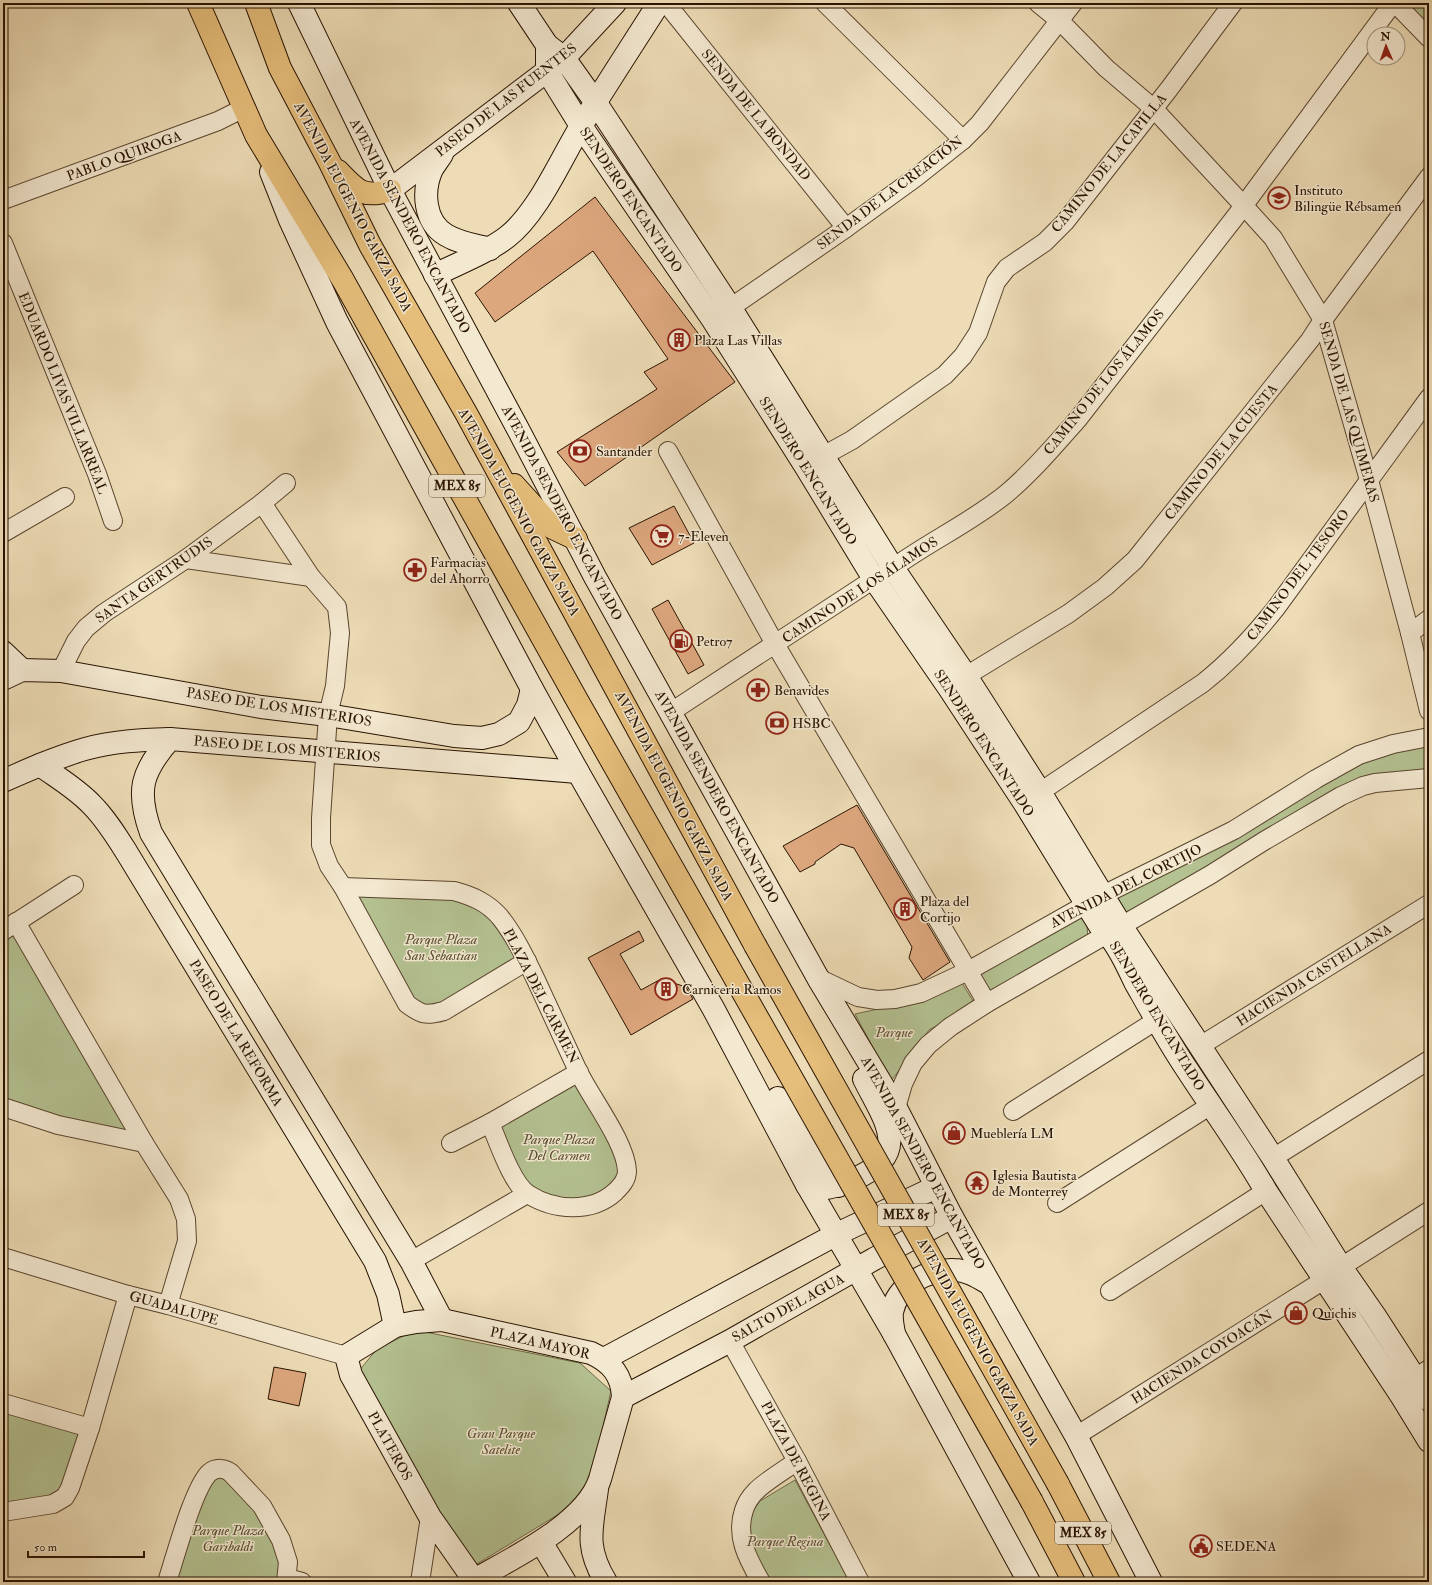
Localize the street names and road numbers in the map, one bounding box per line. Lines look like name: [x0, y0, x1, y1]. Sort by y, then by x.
street label: PASEO DE LAS FUENTES: [432, 40, 580, 160]
street label: SENDA DE LA BONDAD: [698, 46, 814, 184]
street label: CAMINO DE LA CAPILLA: [1048, 90, 1170, 236]
street label: AVENIDA EUGENIO GARZA SADA: [290, 98, 416, 315]
street label: AVENIDA SENDERO ENCANTADO: [345, 115, 474, 336]
street label: SENDERO ENCANTADO: [576, 124, 686, 276]
street label: PABLO QUIROGA: [64, 127, 184, 185]
street label: SENDA DE LA CREACIÓN: [814, 132, 967, 254]
street label: EDUARDO LIVAS VILLARREAL: [15, 290, 111, 496]
street label: CAMINO DE LOS ÁLAMOS: [1040, 306, 1168, 458]
street label: SENDA DE LAS QUIMERAS: [1315, 320, 1383, 504]
street label: CAMINO DE LA CUESTA: [1161, 380, 1281, 524]
street label: SENDERO ENCANTADO: [755, 394, 861, 548]
street label: AVENIDA SENDERO ENCANTADO: [497, 402, 626, 623]
street label: AVENIDA EUGENIO GARZA SADA: [454, 404, 583, 619]
road number: MEX 85: [429, 475, 485, 497]
street label: CAMINO DEL TESORO: [1243, 506, 1353, 644]
street label: SANTA GERTRUDIS: [92, 533, 216, 627]
street label: CAMINO DE LOS ÁLAMOS: [779, 533, 941, 647]
street label: SENDERO ENCANTADO: [930, 666, 1038, 820]
street label: PASEO DE LOS MISTERIOS: [185, 684, 373, 730]
street label: AVENIDA EUGENIO GARZA SADA: [611, 687, 737, 904]
street label: AVENIDA SENDERO ENCANTADO: [651, 687, 783, 906]
street label: PASEO DE LOS MISTERIOS: [193, 732, 381, 766]
street label: AVENIDA DEL CORTIJO: [1046, 840, 1205, 932]
street label: HACIENDA CASTELLANA: [1233, 920, 1395, 1030]
street label: PLAZA DEL CARMEN: [499, 925, 583, 1067]
street label: SENDERO ENCANTADO: [1106, 938, 1208, 1094]
street label: PASEO DE LA REFORMA: [185, 957, 287, 1109]
street label: AVENIDA SENDERO ENCANTADO: [857, 1053, 989, 1272]
road number: MEX 85: [878, 1204, 934, 1226]
street label: AVENIDA EUGENIO GARZA SADA: [913, 1234, 1042, 1449]
street label: SALTO DEL AGUA: [729, 1270, 847, 1346]
street label: GUADALUPE: [127, 1287, 221, 1329]
street label: HACIENDA COYOACÁN: [1128, 1306, 1276, 1408]
street label: PLAZA MAYOR: [488, 1323, 593, 1363]
street label: PLAZA DE REGINA: [757, 1398, 835, 1524]
street label: PLATEROS: [364, 1408, 416, 1484]
road number: MEX 85: [1055, 1522, 1111, 1544]

